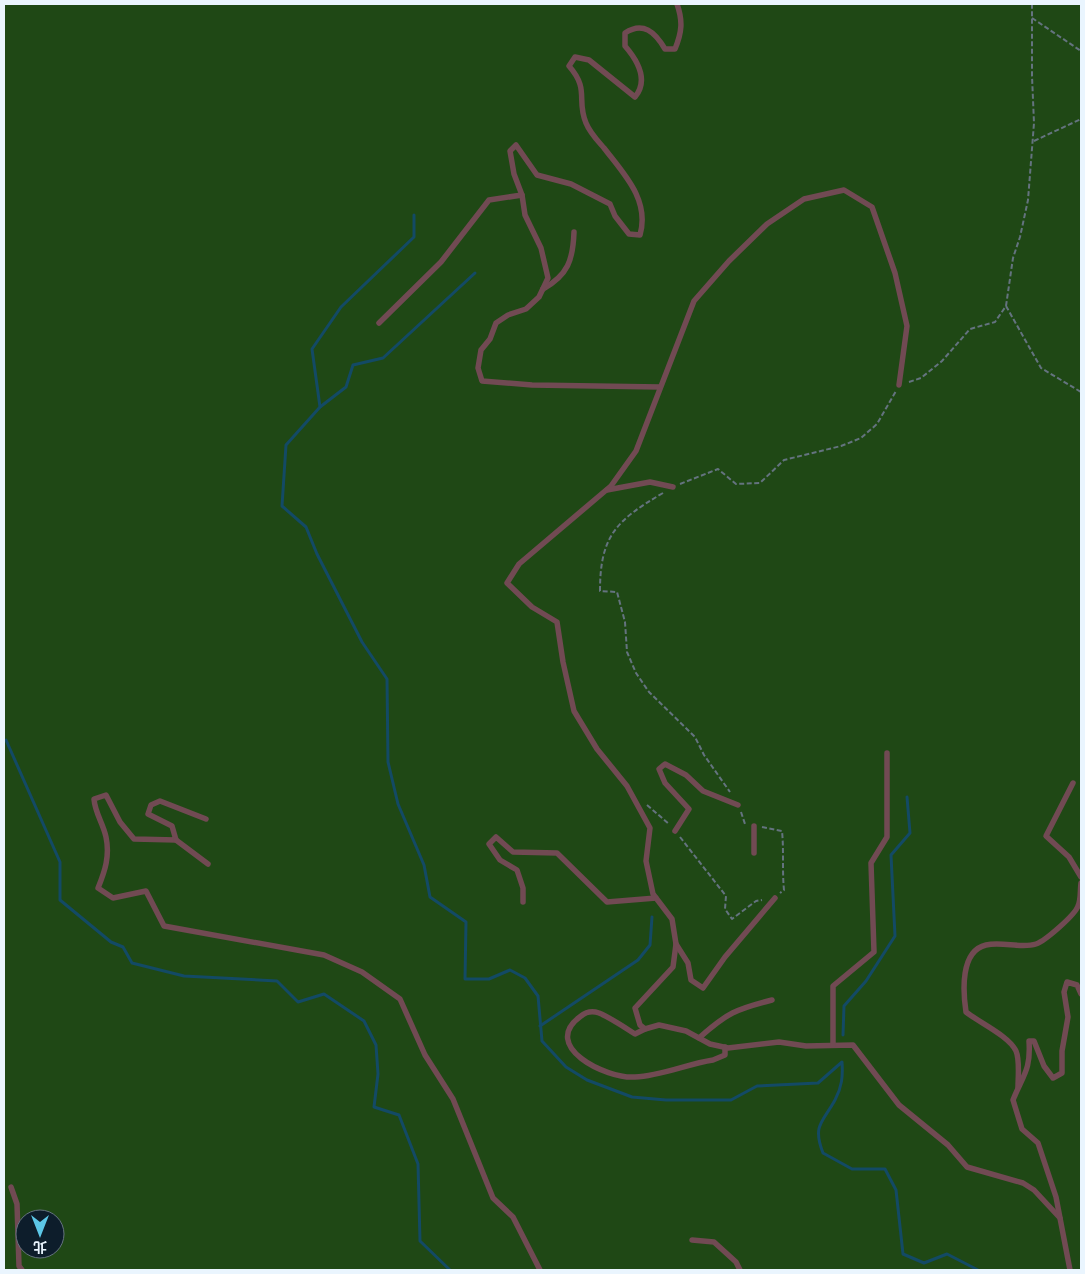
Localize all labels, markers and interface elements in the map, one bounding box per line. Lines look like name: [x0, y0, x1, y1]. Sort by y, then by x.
north arrow: [15, 1209, 65, 1259]
text: 北: [33, 1239, 47, 1254]

